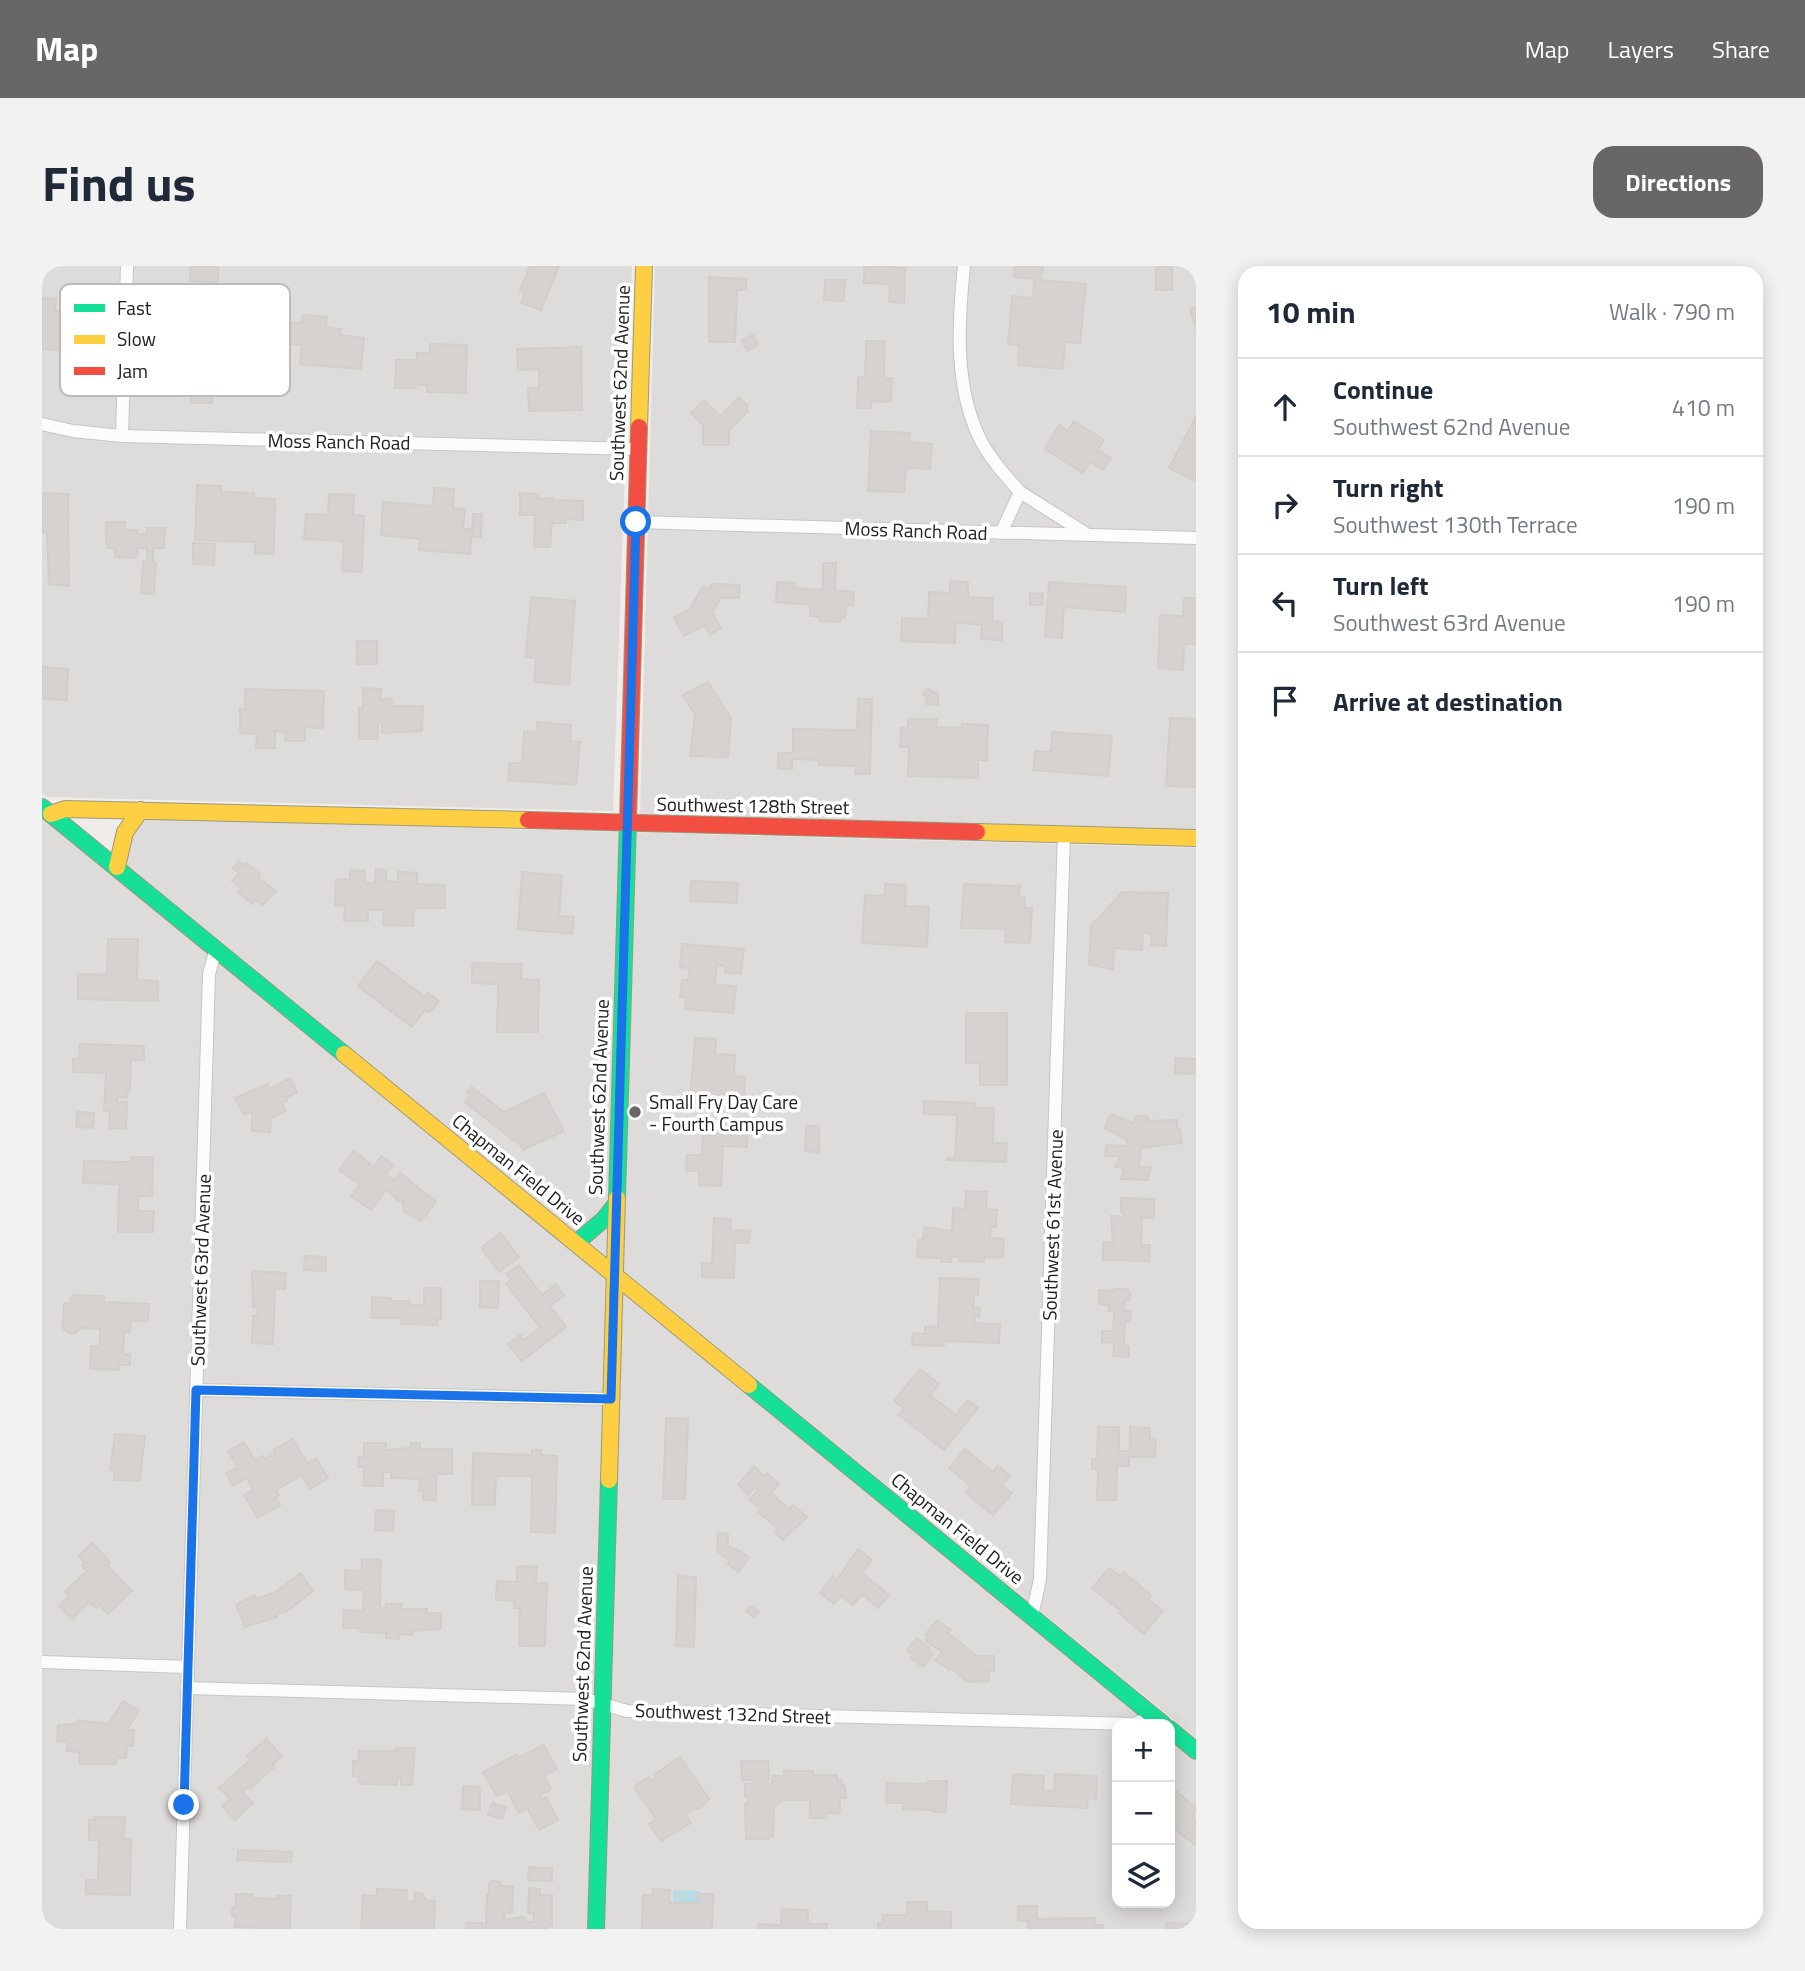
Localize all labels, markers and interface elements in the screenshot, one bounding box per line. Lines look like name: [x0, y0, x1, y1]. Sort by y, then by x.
text: Map: [35, 24, 98, 74]
text: Map: [1525, 31, 1570, 67]
text: Layers: [1608, 31, 1674, 67]
text: Share: [1712, 31, 1770, 67]
text: Find us: [42, 145, 196, 220]
button: Directions: [1593, 146, 1763, 218]
legend: [60, 284, 290, 396]
street label: Southwest 62nd Avenue: [601, 285, 637, 481]
text: 10 min: [1266, 289, 1356, 335]
text: Fast: [117, 293, 152, 322]
text: Walk · 790 m: [1609, 294, 1735, 329]
text: Slow: [117, 324, 156, 353]
text: Jam: [117, 356, 148, 385]
text: Continue: [1333, 370, 1433, 409]
icon: ahead: [1266, 388, 1304, 426]
text: 410 m: [1672, 390, 1735, 425]
text: Southwest 62nd Avenue: [1333, 409, 1570, 444]
street label: Moss Ranch Road: [267, 425, 411, 457]
text: Turn right: [1333, 468, 1444, 507]
icon: right: [1266, 486, 1304, 524]
text: 190 m: [1672, 488, 1735, 523]
route start: [620, 506, 651, 537]
text: Southwest 130th Terrace: [1333, 507, 1578, 542]
street label: Moss Ranch Road: [844, 513, 988, 547]
text: Turn left: [1333, 566, 1428, 605]
icon: left: [1266, 584, 1304, 622]
text: 190 m: [1672, 586, 1735, 621]
text: Southwest 63rd Avenue: [1333, 605, 1566, 640]
icon: arrive: [1266, 682, 1304, 720]
text: Arrive at destination: [1333, 682, 1563, 721]
street label: Southwest 128th Street: [656, 789, 850, 821]
street label: Southwest 62nd Avenue: [580, 999, 616, 1195]
place label: Small Fry Day Care - Fourth Campus: [649, 1087, 798, 1138]
marker: Small Fry Day Care - Fourth Campus: [627, 1104, 643, 1120]
street label: Chapman Field Drive: [446, 1106, 592, 1232]
street label: Southwest 61st Avenue: [1034, 1129, 1070, 1321]
street label: Southwest 63rd Avenue: [182, 1173, 218, 1367]
street label: Chapman Field Drive: [885, 1465, 1031, 1591]
street label: Southwest 62nd Avenue: [564, 1566, 600, 1762]
street label: Southwest 132nd Street: [634, 1695, 832, 1731]
map controls: [1112, 1719, 1175, 1908]
button: +: [1112, 1719, 1175, 1782]
button: −: [1112, 1782, 1175, 1845]
route end: [168, 1789, 199, 1820]
button: layers: [1112, 1845, 1175, 1908]

